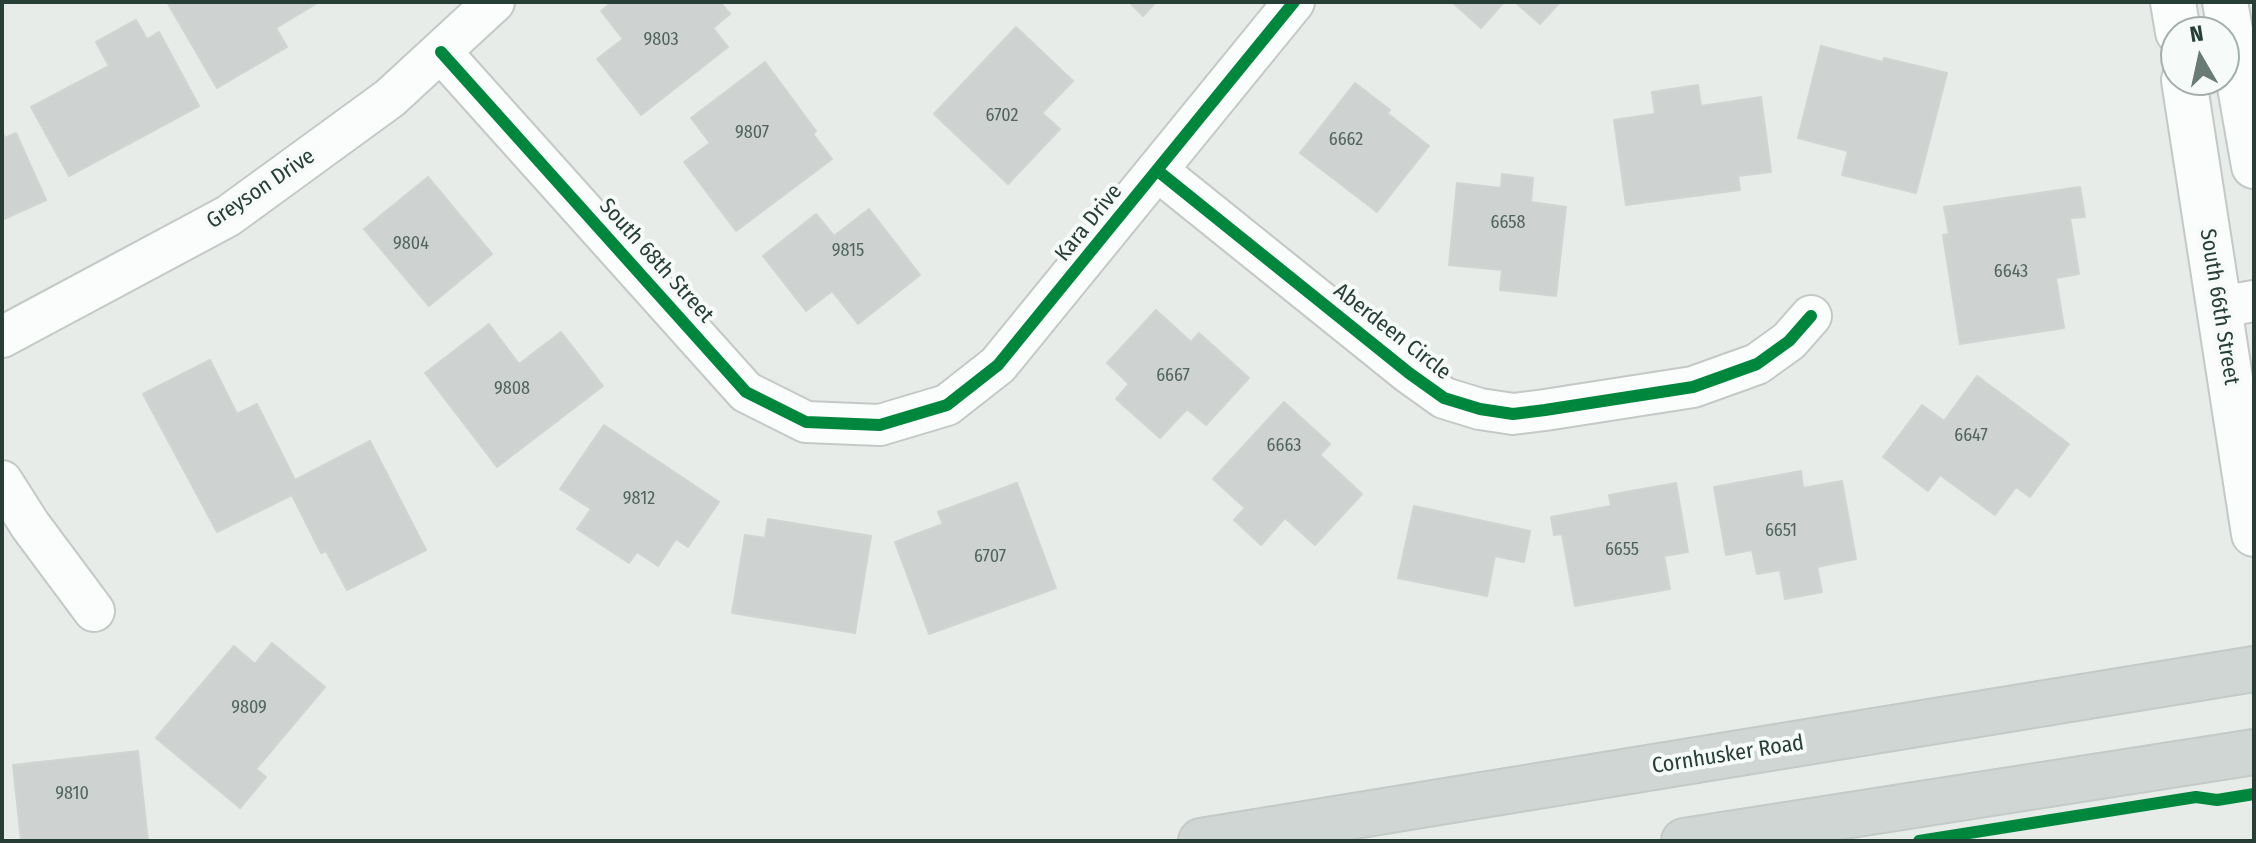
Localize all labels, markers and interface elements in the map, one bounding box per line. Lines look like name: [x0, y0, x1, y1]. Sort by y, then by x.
north arrow: [2160, 16, 2240, 96]
text: N: [2188, 19, 2205, 48]
house number: 9803: [643, 29, 679, 51]
house number: 6702: [986, 105, 1018, 127]
house number: 9807: [735, 122, 769, 144]
house number: 6662: [1329, 129, 1363, 151]
street label: Greyson Drive: [202, 143, 320, 235]
street label: Kara Drive: [1050, 179, 1128, 267]
street label: South 68th Street: [593, 193, 719, 329]
house number: 6658: [1490, 212, 1526, 234]
street label: South 66th Street: [2194, 227, 2244, 387]
house number: 9804: [393, 233, 429, 255]
house number: 9815: [832, 240, 864, 262]
house number: 6643: [1994, 261, 2028, 283]
street label: Aberdeen Circle: [1328, 278, 1456, 386]
house number: 6667: [1156, 365, 1190, 387]
house number: 9808: [494, 378, 530, 400]
house number: 6647: [1954, 425, 1988, 447]
house number: 6663: [1267, 435, 1301, 457]
house number: 9812: [623, 488, 655, 510]
house number: 6651: [1765, 520, 1797, 542]
house number: 6655: [1605, 539, 1639, 561]
house number: 6707: [974, 546, 1006, 568]
house number: 9809: [231, 697, 267, 719]
street label: Cornhusker Road: [1650, 730, 1806, 780]
house number: 9810: [55, 783, 89, 805]

